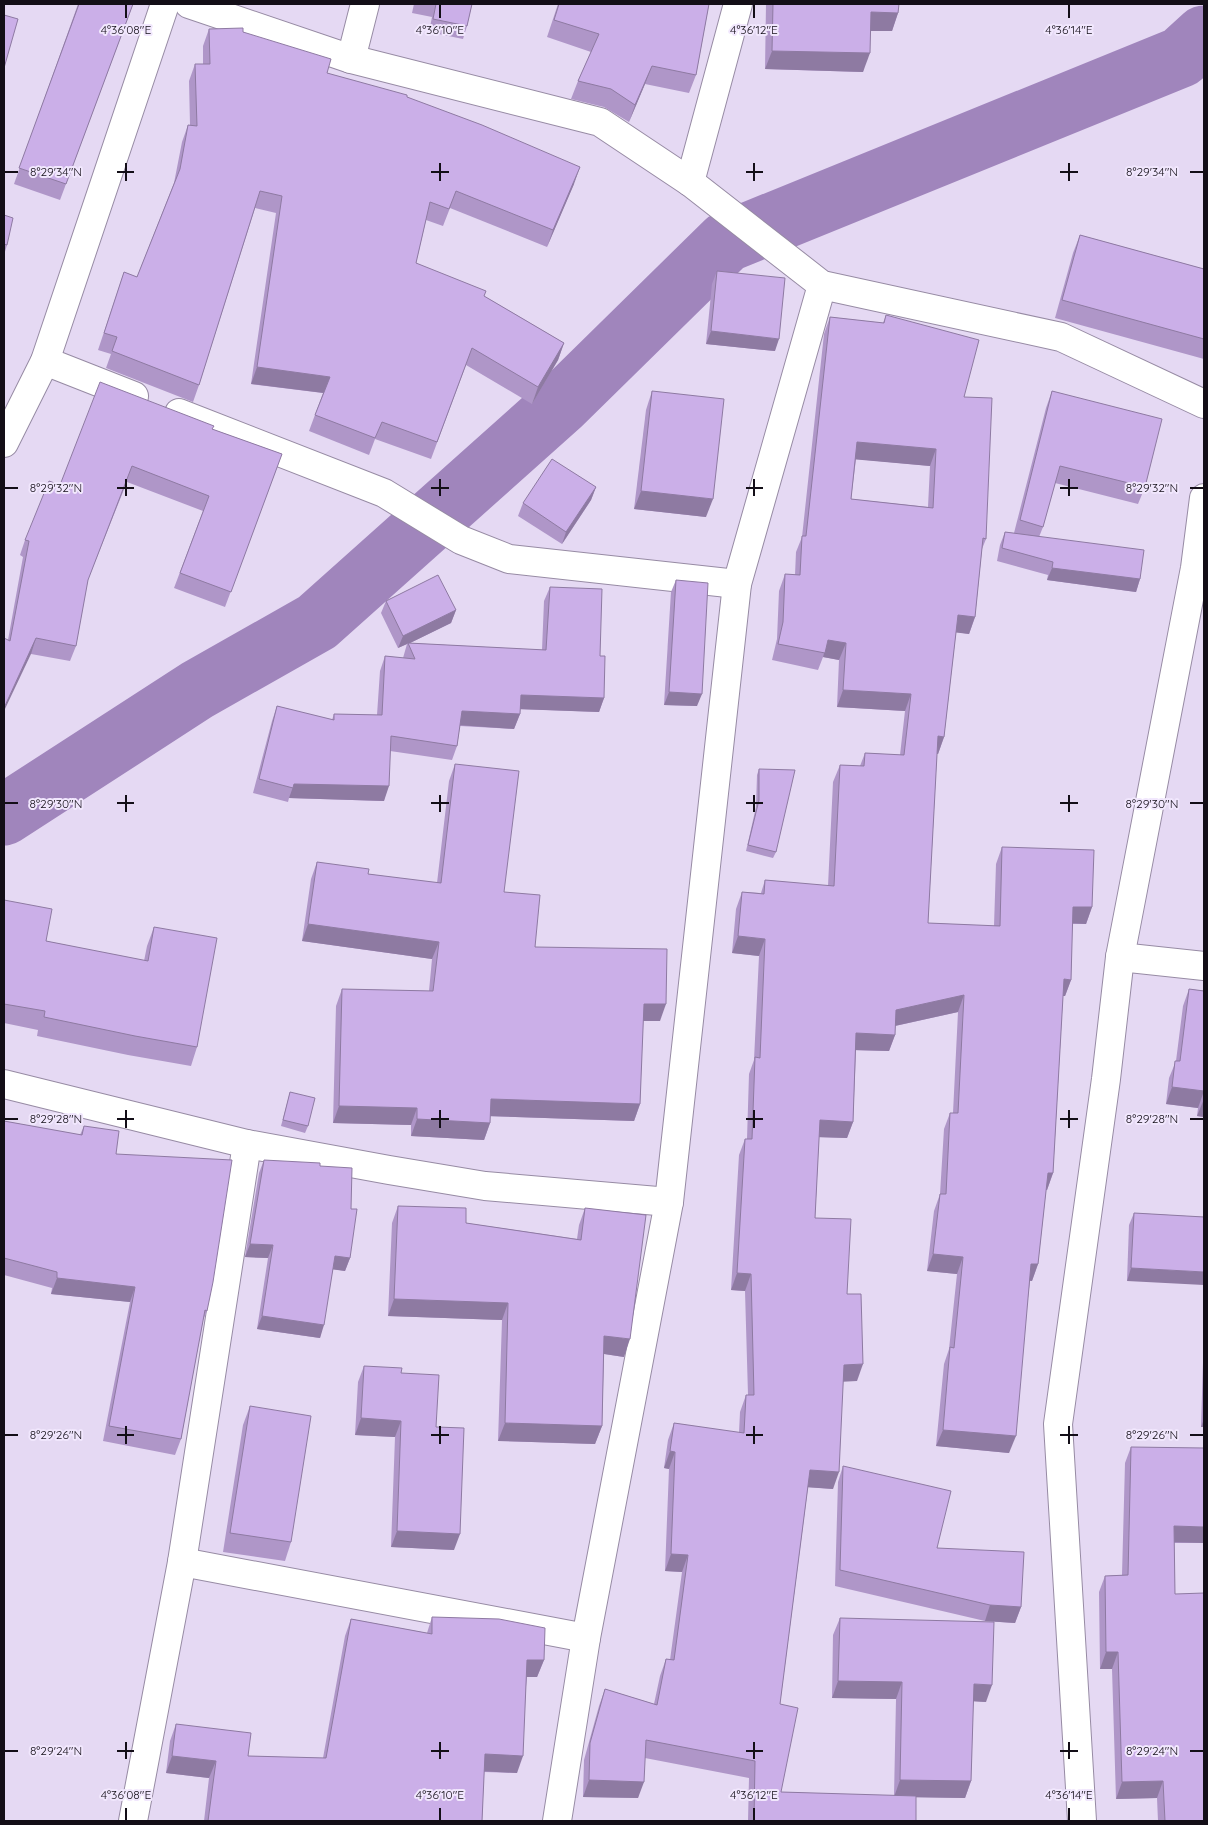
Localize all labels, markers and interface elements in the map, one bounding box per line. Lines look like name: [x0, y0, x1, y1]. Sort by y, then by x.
text: 4°36'08"E: [101, 22, 151, 37]
text: 4°36'10"E: [416, 22, 464, 37]
text: 4°36'12"E: [730, 22, 778, 37]
text: 4°36'14"E: [1045, 22, 1093, 37]
text: 8°29'34"N: [30, 164, 82, 179]
text: 8°29'34"N: [1126, 164, 1178, 179]
text: 8°29'32"N: [30, 480, 82, 495]
text: 8°29'32"N: [1126, 480, 1178, 495]
text: 8°29'30"N: [30, 796, 82, 811]
text: 8°29'30"N: [1126, 796, 1178, 811]
text: 8°29'28"N: [30, 1111, 82, 1126]
text: 8°29'28"N: [1126, 1111, 1178, 1126]
text: 8°29'26"N: [30, 1427, 82, 1442]
text: 8°29'26"N: [1126, 1427, 1178, 1442]
text: 8°29'24"N: [30, 1743, 82, 1758]
text: 8°29'24"N: [1126, 1743, 1178, 1758]
text: 4°36'08"E: [101, 1787, 151, 1802]
text: 4°36'10"E: [416, 1787, 464, 1802]
text: 4°36'12"E: [730, 1787, 778, 1802]
text: 4°36'14"E: [1045, 1787, 1093, 1802]

